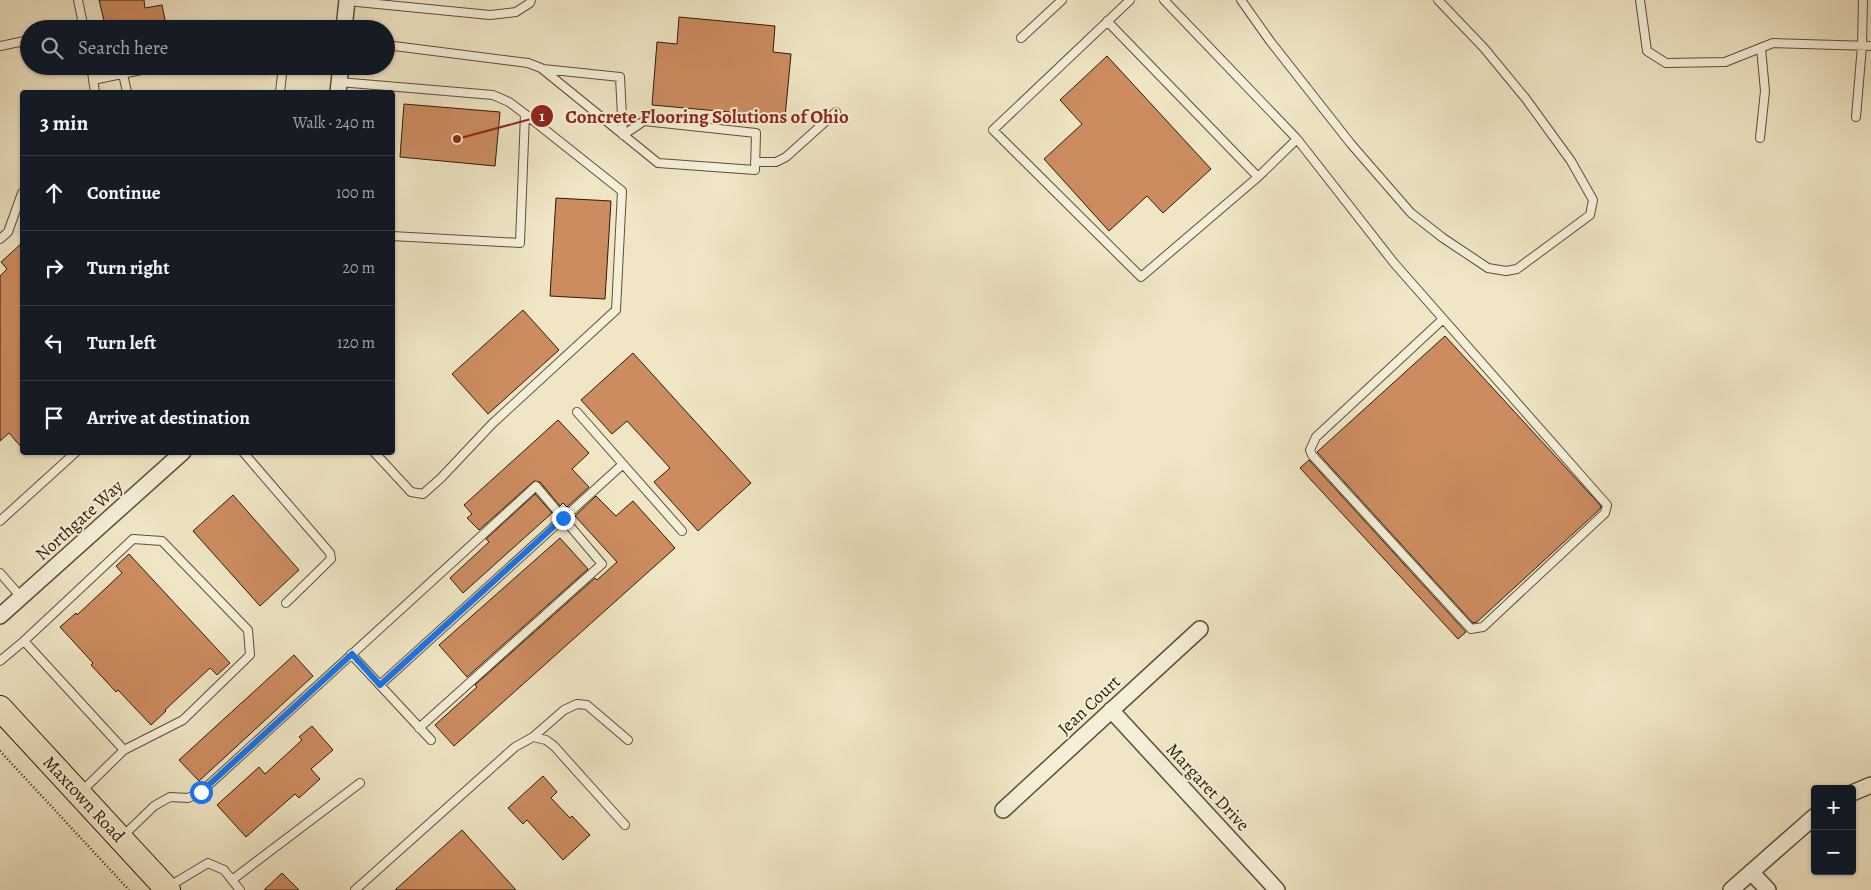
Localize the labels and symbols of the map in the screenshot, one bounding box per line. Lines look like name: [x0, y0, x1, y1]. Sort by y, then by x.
callout: Concrete Flooring Solutions of Ohio: [530, 99, 858, 133]
text: Concrete Flooring Solutions of Ohio: [565, 104, 849, 130]
text: 1: [539, 106, 545, 126]
street label: Northgate Way: [30, 474, 129, 566]
route end: [552, 507, 575, 530]
street label: Jean Court: [1052, 670, 1126, 740]
street label: Margaret Drive: [1161, 738, 1255, 836]
street label: Maxtown Road: [38, 751, 131, 848]
route start: [190, 781, 213, 804]

